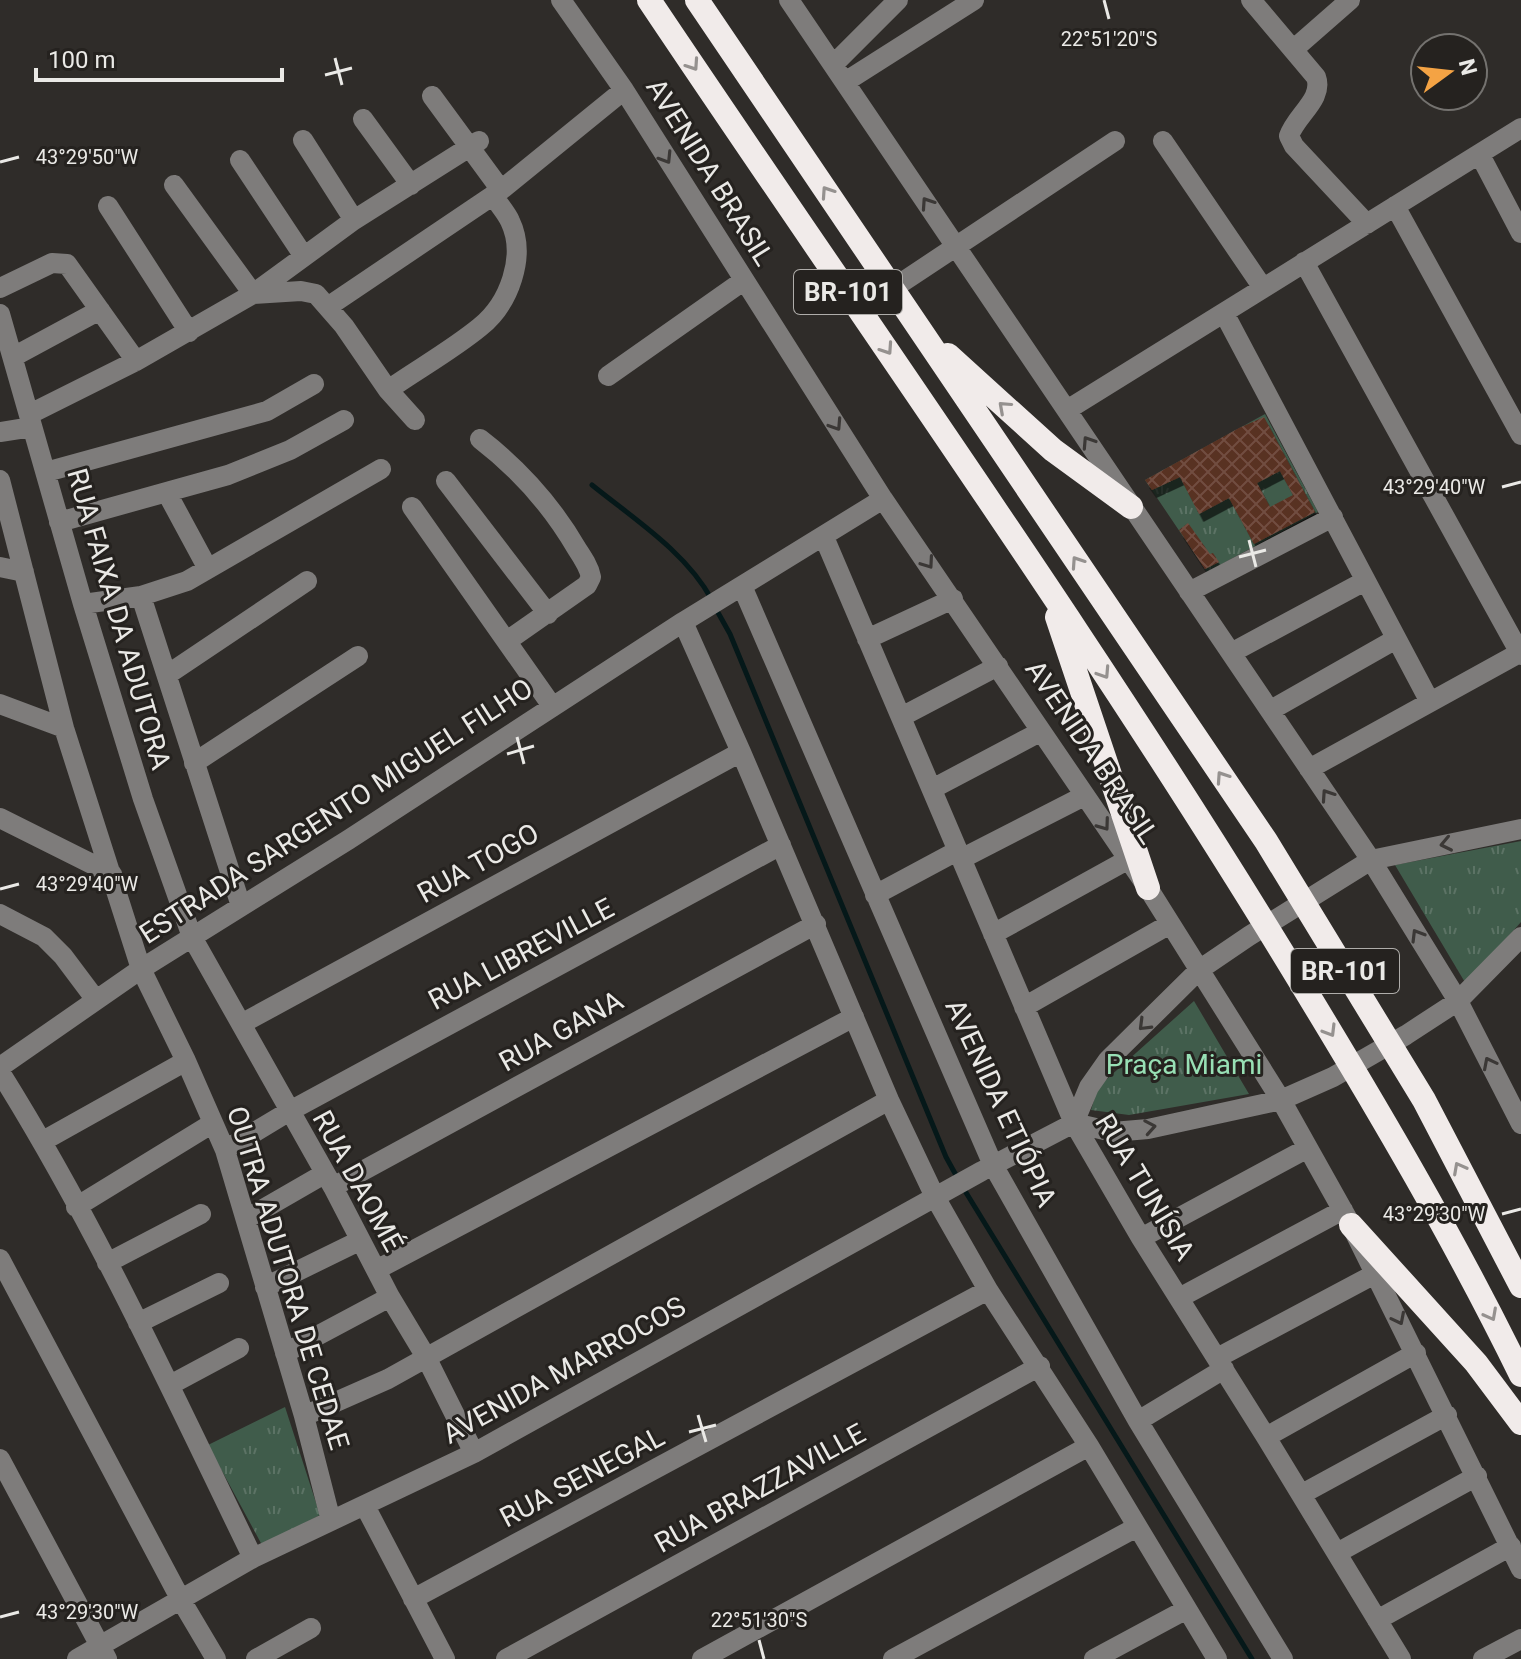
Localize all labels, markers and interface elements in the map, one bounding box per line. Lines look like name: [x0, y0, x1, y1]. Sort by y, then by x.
text: 22°51'20"S: [1061, 27, 1157, 51]
scale bar: [36, 32, 282, 82]
north arrow: [1409, 32, 1489, 112]
text: 100 m: [48, 46, 115, 74]
one-way arrow: [683, 56, 698, 70]
text: N: [1454, 56, 1482, 78]
street label: AVENIDA BRASIL: [639, 73, 781, 271]
text: 43°29'50"W: [36, 145, 139, 169]
one-way arrow: [657, 149, 672, 164]
one-way arrow: [822, 187, 837, 201]
one-way arrow: [922, 198, 937, 212]
road number: BR-101: [794, 270, 902, 314]
one-way arrow: [877, 340, 892, 355]
one-way arrow: [999, 402, 1014, 416]
one-way arrow: [826, 416, 841, 431]
one-way arrow: [1083, 436, 1098, 450]
street label: RUA FAIXA DA ADUTORA: [60, 465, 178, 773]
text: 43°29'40"W: [1383, 475, 1486, 499]
one-way arrow: [918, 554, 933, 568]
one-way arrow: [1071, 556, 1086, 570]
street label: AVENIDA BRASIL: [1018, 654, 1166, 850]
one-way arrow: [1095, 664, 1110, 679]
street label: ESTRADA SARGENTO MIGUEL FILHO: [133, 671, 539, 951]
one-way arrow: [1217, 771, 1232, 785]
one-way arrow: [1322, 790, 1337, 804]
street label: RUA TOGO: [412, 816, 544, 910]
one-way arrow: [1094, 816, 1109, 831]
one-way arrow: [1440, 835, 1453, 852]
text: 43°29'40"W: [36, 872, 139, 896]
street label: RUA LIBREVILLE: [423, 891, 619, 1017]
one-way arrow: [1411, 929, 1427, 944]
road number: BR-101: [1291, 949, 1399, 993]
street label: RUA GANA: [493, 984, 629, 1078]
street label: AVENIDA ETIÓPIA: [938, 994, 1064, 1212]
one-way arrow: [1139, 1015, 1153, 1030]
one-way arrow: [1320, 1022, 1336, 1037]
park label: Praça Miami: [1106, 1048, 1262, 1081]
one-way arrow: [1484, 1056, 1499, 1071]
street label: OUTRA ADUTORA DE CEDAE: [220, 1102, 356, 1454]
street label: RUA DAOMÉ: [306, 1105, 410, 1257]
street label: RUA TUNÍSIA: [1088, 1108, 1202, 1266]
one-way arrow: [1144, 1120, 1157, 1137]
one-way arrow: [1453, 1161, 1469, 1176]
text: 43°29'30"W: [1383, 1202, 1486, 1226]
street label: AVENIDA MARROCOS: [437, 1289, 691, 1451]
one-way arrow: [1482, 1307, 1497, 1322]
one-way arrow: [1389, 1311, 1404, 1326]
street label: RUA BRAZZAVILLE: [649, 1416, 871, 1560]
street label: RUA SENEGAL: [494, 1420, 670, 1534]
text: 43°29'30"W: [36, 1600, 139, 1624]
text: 22°51'30"S: [711, 1608, 807, 1632]

